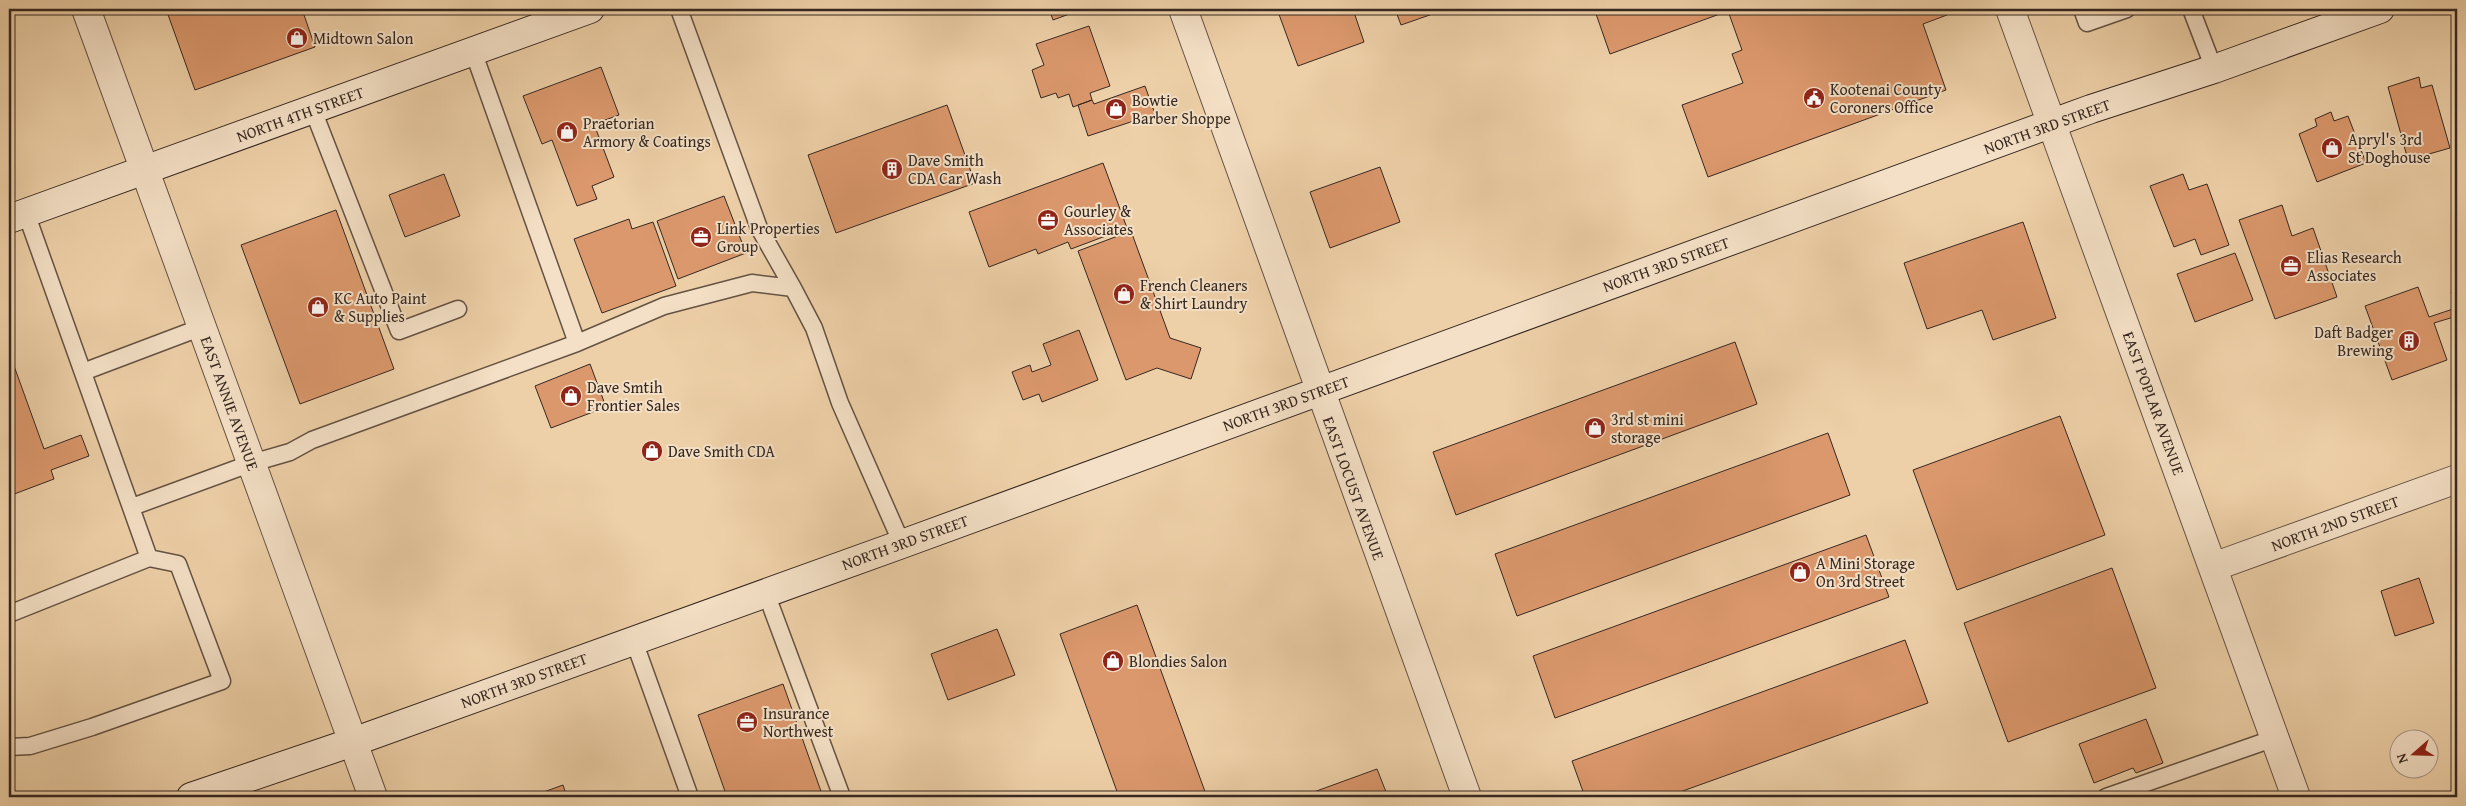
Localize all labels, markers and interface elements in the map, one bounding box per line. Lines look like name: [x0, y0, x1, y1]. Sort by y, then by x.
shop icon: Midtown Salon: [285, 26, 309, 50]
place label: Midtown Salon: [313, 26, 414, 50]
place label: Kootenai County Coroners Office: [1830, 77, 1942, 119]
street label: NORTH 4TH STREET: [233, 80, 367, 148]
public building icon: Kootenai County Coroners Office: [1802, 86, 1826, 110]
place label: Bowtie Barber Shoppe: [1132, 88, 1231, 130]
street label: NORTH 3RD STREET: [1980, 92, 2114, 160]
shop icon: Bowtie Barber Shoppe: [1104, 97, 1128, 121]
place label: Praetorian Armory & Coatings: [583, 111, 711, 153]
shop icon: Praetorian Armory & Coatings: [555, 120, 579, 144]
place label: Apryl's 3rd St Doghouse: [2348, 127, 2431, 169]
shop icon: Apryl's 3rd St Doghouse: [2320, 136, 2344, 160]
place label: Dave Smith CDA Car Wash: [908, 148, 1001, 190]
building icon: Dave Smith CDA Car Wash: [880, 157, 904, 181]
place label: Gourley & Associates: [1064, 199, 1133, 241]
office icon: Gourley & Associates: [1036, 208, 1060, 232]
place label: Link Properties Group: [717, 216, 820, 258]
office icon: Link Properties Group: [689, 225, 713, 249]
street label: NORTH 3RD STREET: [1599, 230, 1733, 298]
place label: Elias Research Associates: [2307, 245, 2402, 287]
office icon: Elias Research Associates: [2279, 254, 2303, 278]
place label: French Cleaners & Shirt Laundry: [1140, 273, 1248, 315]
shop icon: French Cleaners & Shirt Laundry: [1112, 282, 1136, 306]
place label: KC Auto Paint & Supplies: [334, 286, 427, 328]
shop icon: KC Auto Paint & Supplies: [306, 295, 330, 319]
place label: Daft Badger Brewing: [2314, 320, 2393, 362]
street label: EAST POPLAR AVENUE: [2117, 328, 2191, 478]
building icon: Daft Badger Brewing: [2397, 329, 2421, 353]
street label: EAST ANNIE AVENUE: [195, 332, 265, 474]
street label: NORTH 3RD STREET: [1219, 369, 1353, 437]
place label: Dave Smtih Frontier Sales: [587, 375, 680, 417]
shop icon: Dave Smtih Frontier Sales: [559, 384, 583, 408]
place label: 3rd st mini storage: [1611, 407, 1684, 449]
street label: EAST LOCUST AVENUE: [1317, 413, 1391, 563]
shop icon: 3rd st mini storage: [1583, 416, 1607, 440]
shop icon: Dave Smith CDA: [640, 439, 664, 463]
place label: Dave Smith CDA: [668, 439, 775, 463]
street label: NORTH 2ND STREET: [2268, 489, 2402, 557]
street label: NORTH 3RD STREET: [838, 508, 972, 576]
place label: A Mini Storage On 3rd Street: [1816, 551, 1915, 593]
shop icon: A Mini Storage On 3rd Street: [1788, 560, 1812, 584]
street label: NORTH 3RD STREET: [457, 646, 591, 714]
shop icon: Blondies Salon: [1101, 649, 1125, 673]
place label: Blondies Salon: [1129, 649, 1227, 673]
place label: Insurance Northwest: [763, 701, 834, 743]
office icon: Insurance Northwest: [735, 710, 759, 734]
north arrow: [2388, 728, 2438, 778]
text: N: [2391, 750, 2413, 766]

